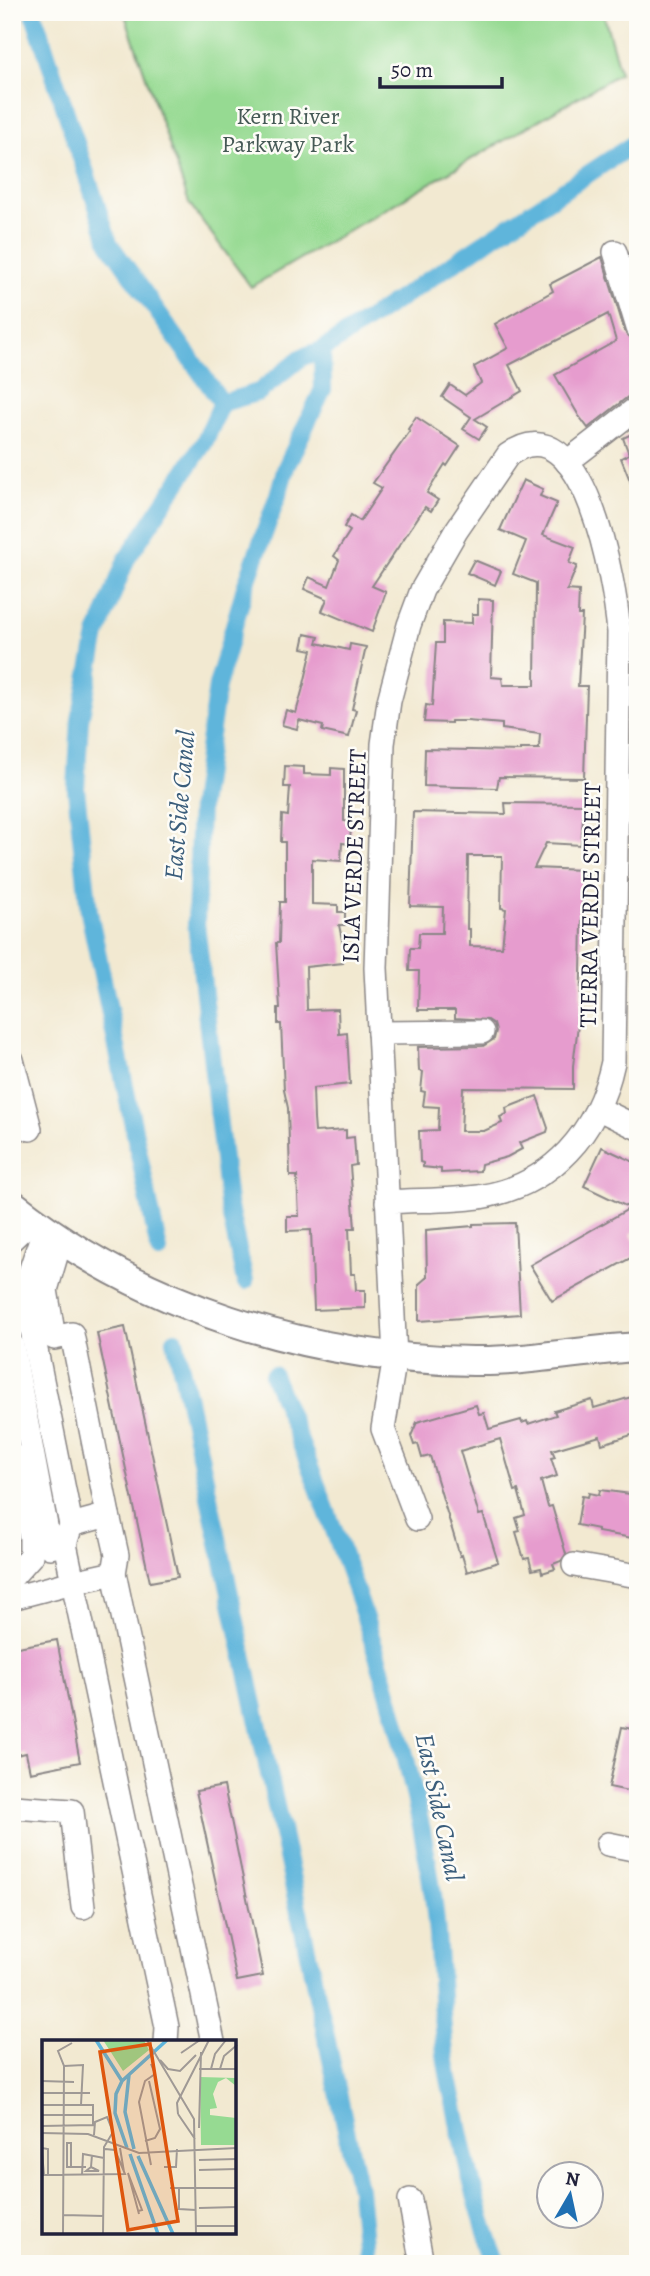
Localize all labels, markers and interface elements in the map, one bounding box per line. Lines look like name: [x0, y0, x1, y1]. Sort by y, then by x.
scale bar: [380, 46, 503, 90]
text: 50 m: [391, 56, 433, 84]
park label: Kern River Parkway Park: [222, 100, 354, 160]
water label: East Side Canal: [155, 728, 204, 882]
street label: ISLA VERDE STREET: [334, 748, 374, 964]
street label: TIERRA VERDE STREET: [572, 782, 608, 1028]
water label: East Side Canal: [407, 1730, 472, 1885]
inset map: [42, 2040, 236, 2234]
north arrow: [534, 2160, 604, 2230]
text: N: [564, 2165, 582, 2193]

